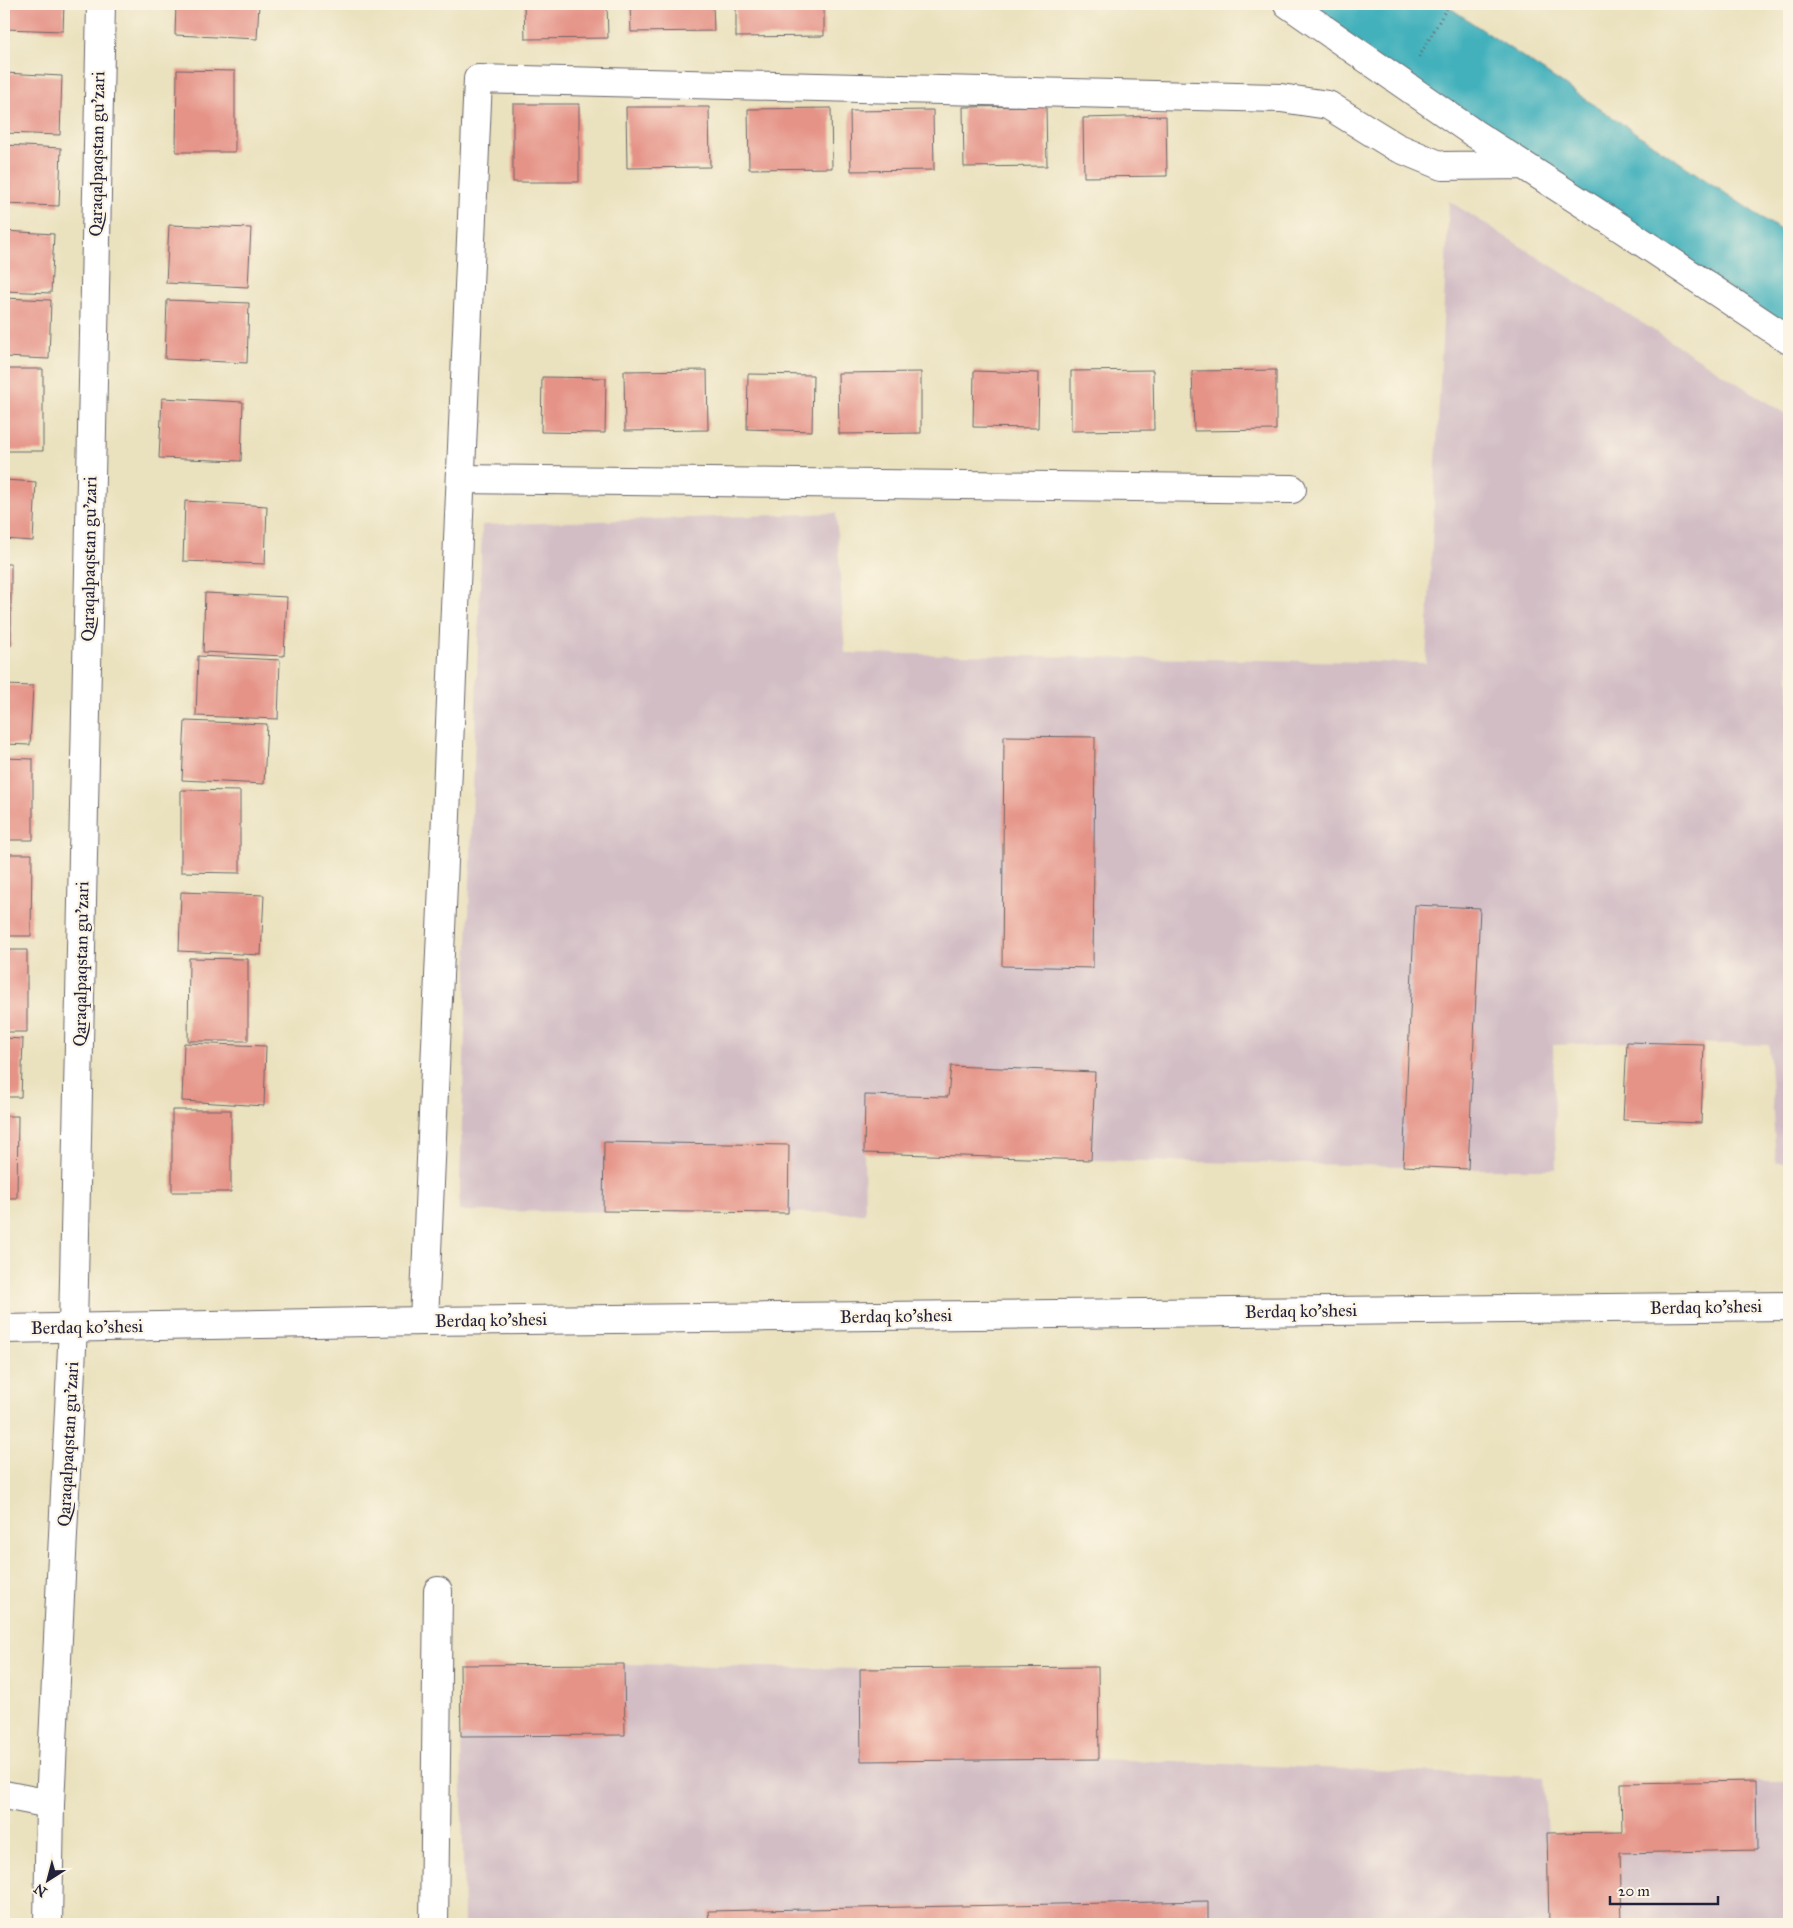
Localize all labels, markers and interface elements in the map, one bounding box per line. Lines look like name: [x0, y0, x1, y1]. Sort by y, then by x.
street label: Qaraqalpaqstan gu'zari: [85, 71, 110, 237]
street label: Qaraqalpaqstan gu'zari: [77, 476, 102, 642]
street label: Qaraqalpaqstan gu'zari: [69, 881, 94, 1047]
street label: Berdaq ko'shesi: [1650, 1295, 1762, 1320]
street label: Berdaq ko'shesi: [1245, 1299, 1357, 1324]
street label: Berdaq ko'shesi: [840, 1304, 952, 1329]
street label: Berdaq ko'shesi: [435, 1308, 547, 1333]
street label: Berdaq ko'shesi: [31, 1315, 143, 1340]
street label: Qaraqalpaqstan gu'zari: [53, 1361, 84, 1527]
north arrow: [22, 1856, 72, 1906]
scale bar: [1610, 1873, 1718, 1905]
text: N: [31, 1880, 50, 1900]
text: 20 m: [1618, 1882, 1650, 1900]

